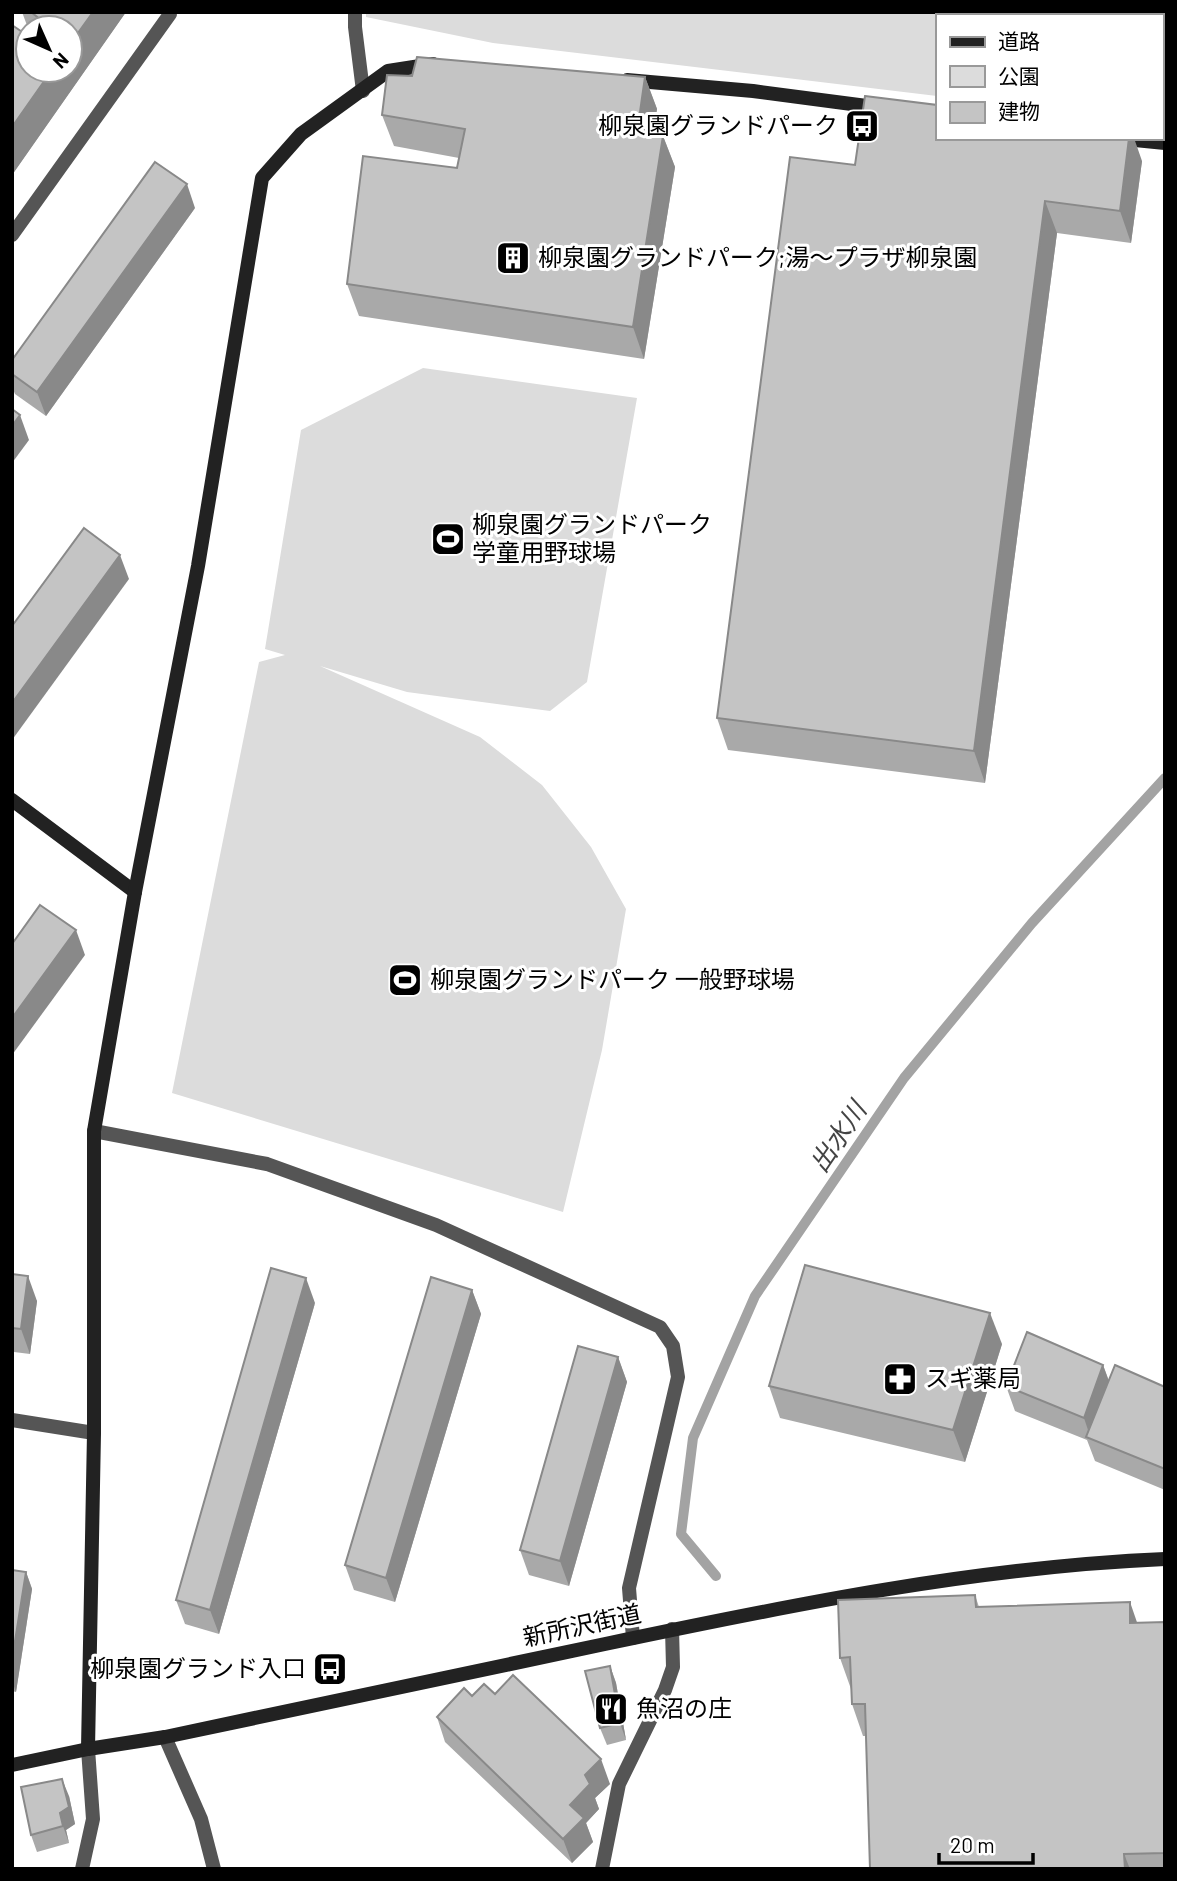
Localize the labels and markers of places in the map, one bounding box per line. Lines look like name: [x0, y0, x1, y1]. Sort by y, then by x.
bus stop icon: 柳泉園グランドパーク: [843, 107, 881, 145]
place label: 柳泉園グランドパーク: [598, 110, 838, 139]
building icon: 柳泉園グランドパーク;湯〜プラザ柳泉園: [494, 239, 532, 277]
place label: 柳泉園グランドパーク;湯〜プラザ柳泉園: [538, 242, 977, 271]
place label: 柳泉園グランドパーク 学童用野球場: [472, 509, 712, 566]
sports icon: 柳泉園グランドパーク 学童用野球場: [429, 520, 467, 558]
sports icon: 柳泉園グランドパーク 一般野球場: [386, 961, 424, 999]
place label: 柳泉園グランドパーク 一般野球場: [430, 964, 795, 993]
pharmacy icon: スギ薬局: [881, 1360, 919, 1398]
place label: スギ薬局: [925, 1363, 1021, 1392]
bus stop icon: 柳泉園グランド入口: [311, 1650, 349, 1688]
place label: 柳泉園グランド入口: [90, 1653, 306, 1682]
restaurant icon: 魚沼の庄: [592, 1690, 630, 1728]
place label: 魚沼の庄: [636, 1693, 732, 1722]

